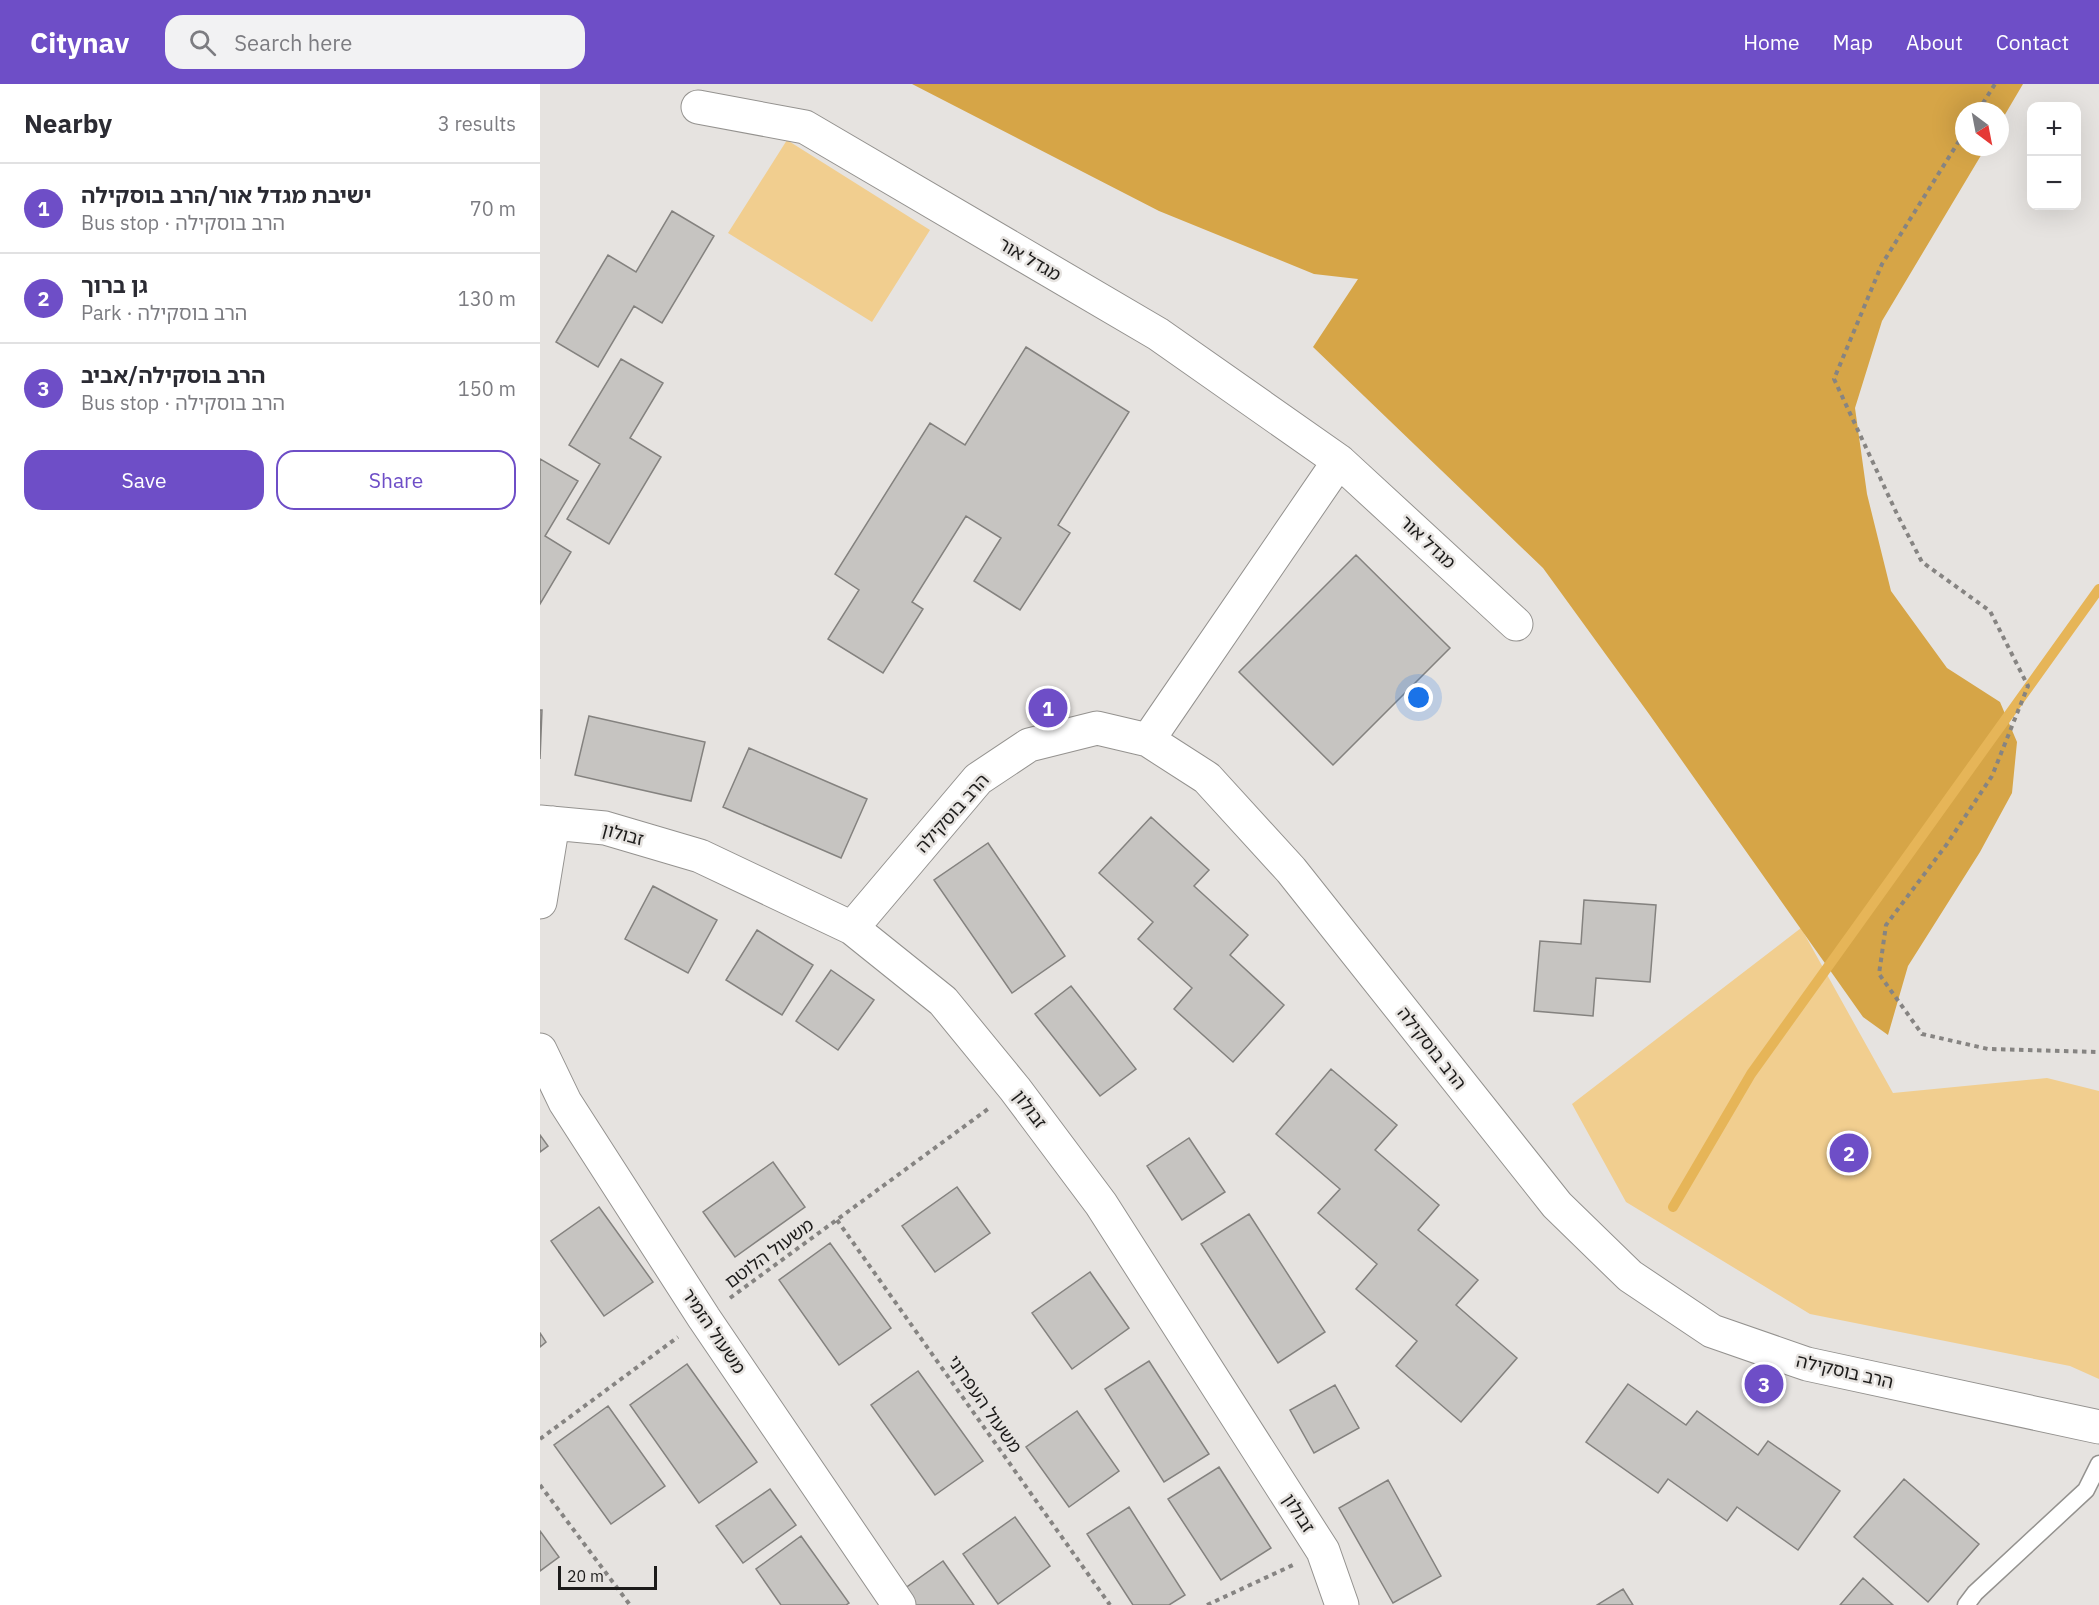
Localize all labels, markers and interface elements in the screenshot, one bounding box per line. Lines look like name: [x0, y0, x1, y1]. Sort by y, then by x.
search box: [165, 15, 585, 69]
text: Citynav: [30, 24, 129, 61]
icon: search: [186, 26, 219, 59]
text: Search here: [234, 28, 352, 57]
text: Home: [1743, 28, 1800, 56]
text: Map: [1833, 28, 1873, 56]
text: About: [1906, 28, 1963, 56]
text: Contact: [1996, 28, 2069, 56]
north arrow: [1955, 102, 2009, 156]
map controls: [2027, 102, 2081, 210]
button: +: [2027, 102, 2081, 156]
text: Nearby: [24, 106, 112, 140]
text: 3 results: [438, 110, 516, 137]
button: −: [2027, 156, 2081, 210]
text: ישיבת מגדל אור/הרב בוסקילה: [81, 180, 371, 209]
text: 1: [38, 195, 50, 222]
text: 70 m: [470, 195, 516, 222]
text: Bus stop · הרב בוסקילה: [81, 209, 285, 236]
street label: מגדל אור: [995, 232, 1065, 286]
text: גן ברוך: [81, 270, 148, 299]
text: 2: [38, 285, 50, 312]
text: 130 m: [458, 285, 516, 312]
text: Park · הרב בוסקילה: [81, 299, 247, 326]
text: הרב בוסקילה/אביב: [81, 360, 265, 389]
text: 3: [38, 375, 50, 402]
text: 150 m: [458, 375, 516, 402]
text: Bus stop · הרב בוסקילה: [81, 389, 285, 416]
button: Save: [24, 450, 264, 510]
button: Share: [276, 450, 516, 510]
street label: מגדל אור: [1395, 510, 1461, 574]
your location: [1404, 683, 1433, 712]
pin: 1: [1028, 686, 1068, 730]
street label: הרב בוסקילה: [910, 769, 994, 857]
street label: זבולון: [600, 817, 646, 851]
street label: הרב בוסקילה: [1392, 1002, 1472, 1094]
street label: זבולון: [1008, 1085, 1052, 1133]
pin: 2: [1830, 1130, 1868, 1176]
street label: משעול הלוטם: [720, 1213, 818, 1293]
street label: משעול הזמיר: [677, 1284, 751, 1378]
street label: הרב בוסקילה: [1794, 1349, 1896, 1393]
street label: משעול העפרוני: [943, 1351, 1027, 1457]
pin: 3: [1744, 1362, 1784, 1406]
street label: זבולון: [1278, 1489, 1320, 1537]
scale bar: [558, 1563, 657, 1590]
text: 20 m: [567, 1566, 604, 1586]

